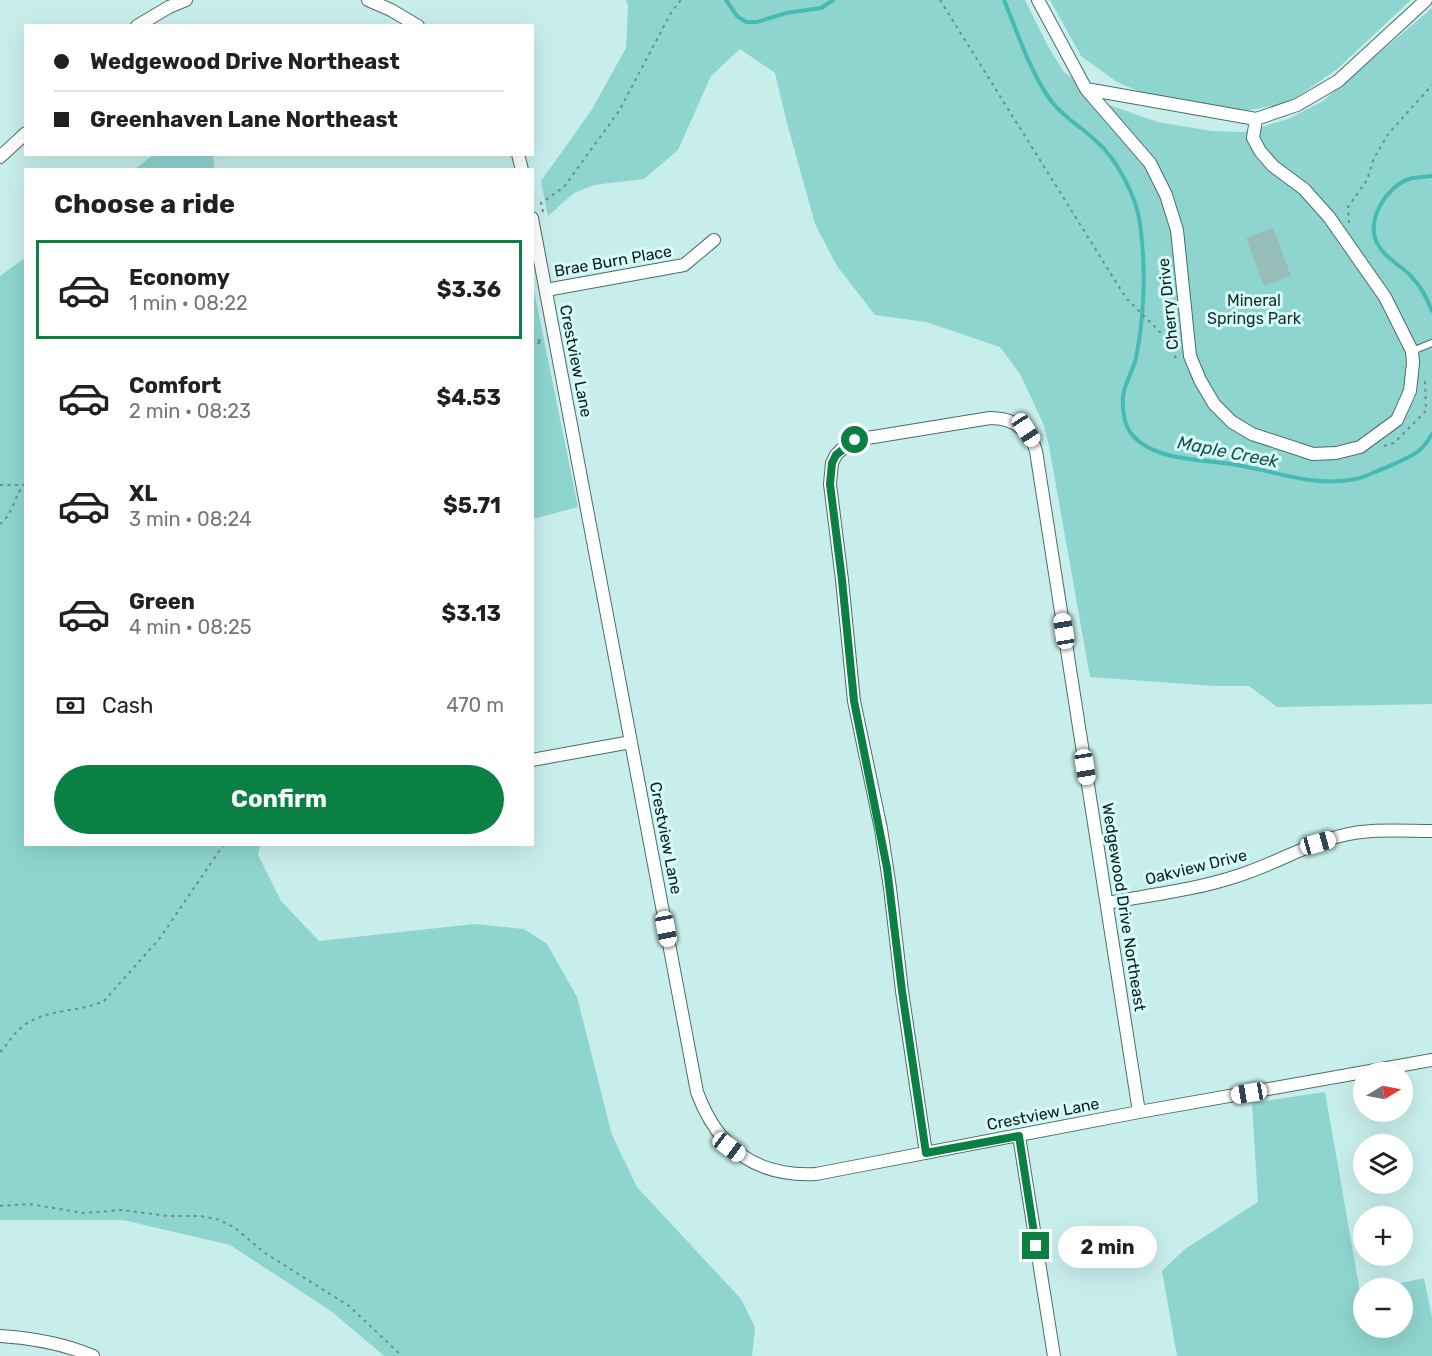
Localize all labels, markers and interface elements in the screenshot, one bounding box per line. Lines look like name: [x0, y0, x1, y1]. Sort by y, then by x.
text: Wedgewood Drive Northeast: [90, 48, 400, 75]
text: Greenhaven Lane Northeast: [90, 106, 398, 133]
text: Choose a ride: [54, 188, 235, 220]
street label: Brae Burn Place: [553, 241, 673, 281]
street label: Cherry Drive: [1154, 257, 1182, 351]
icon: car: [57, 263, 111, 317]
text: Economy: [129, 264, 230, 291]
text: $3.36: [437, 276, 501, 303]
text: 1 min · 08:22: [129, 291, 248, 315]
park label: Mineral Springs Park: [1207, 291, 1302, 328]
street label: Crestview Lane: [556, 303, 596, 419]
icon: car: [57, 371, 111, 425]
text: Comfort: [129, 372, 221, 399]
text: $4.53: [436, 384, 501, 411]
text: 2 min · 08:23: [129, 399, 251, 423]
car: [1009, 410, 1043, 450]
route start: [841, 426, 868, 453]
water label: Maple Creek: [1176, 431, 1281, 473]
icon: car: [57, 479, 111, 533]
text: XL: [129, 480, 157, 507]
text: $5.71: [443, 492, 501, 519]
text: 3 min · 08:24: [129, 507, 252, 531]
icon: car: [57, 587, 111, 641]
text: Green: [129, 588, 195, 615]
text: $3.13: [442, 600, 501, 627]
car: [1052, 612, 1076, 650]
text: 4 min · 08:25: [129, 615, 252, 639]
icon: cash: [54, 689, 87, 722]
text: Cash: [102, 692, 153, 719]
text: 470 m: [446, 693, 504, 717]
car: [1073, 748, 1097, 786]
button: Confirm: [54, 765, 504, 834]
street label: Crestview Lane: [646, 780, 686, 896]
street label: Wedgewood Drive Northeast: [1098, 801, 1150, 1013]
car: [1298, 829, 1338, 857]
street label: Oakview Drive: [1143, 845, 1249, 889]
car: [654, 910, 678, 948]
north arrow: [1353, 1062, 1413, 1122]
map controls: [1353, 1062, 1413, 1338]
car: [1230, 1081, 1268, 1105]
street label: Crestview Lane: [985, 1094, 1101, 1134]
car: [709, 1129, 749, 1165]
button: layers: [1353, 1134, 1413, 1194]
button: +: [1353, 1206, 1413, 1266]
callout: 2 min: [1057, 1225, 1156, 1267]
route end: [1022, 1232, 1049, 1259]
text: 2 min: [1080, 1235, 1135, 1259]
button: −: [1353, 1278, 1413, 1338]

